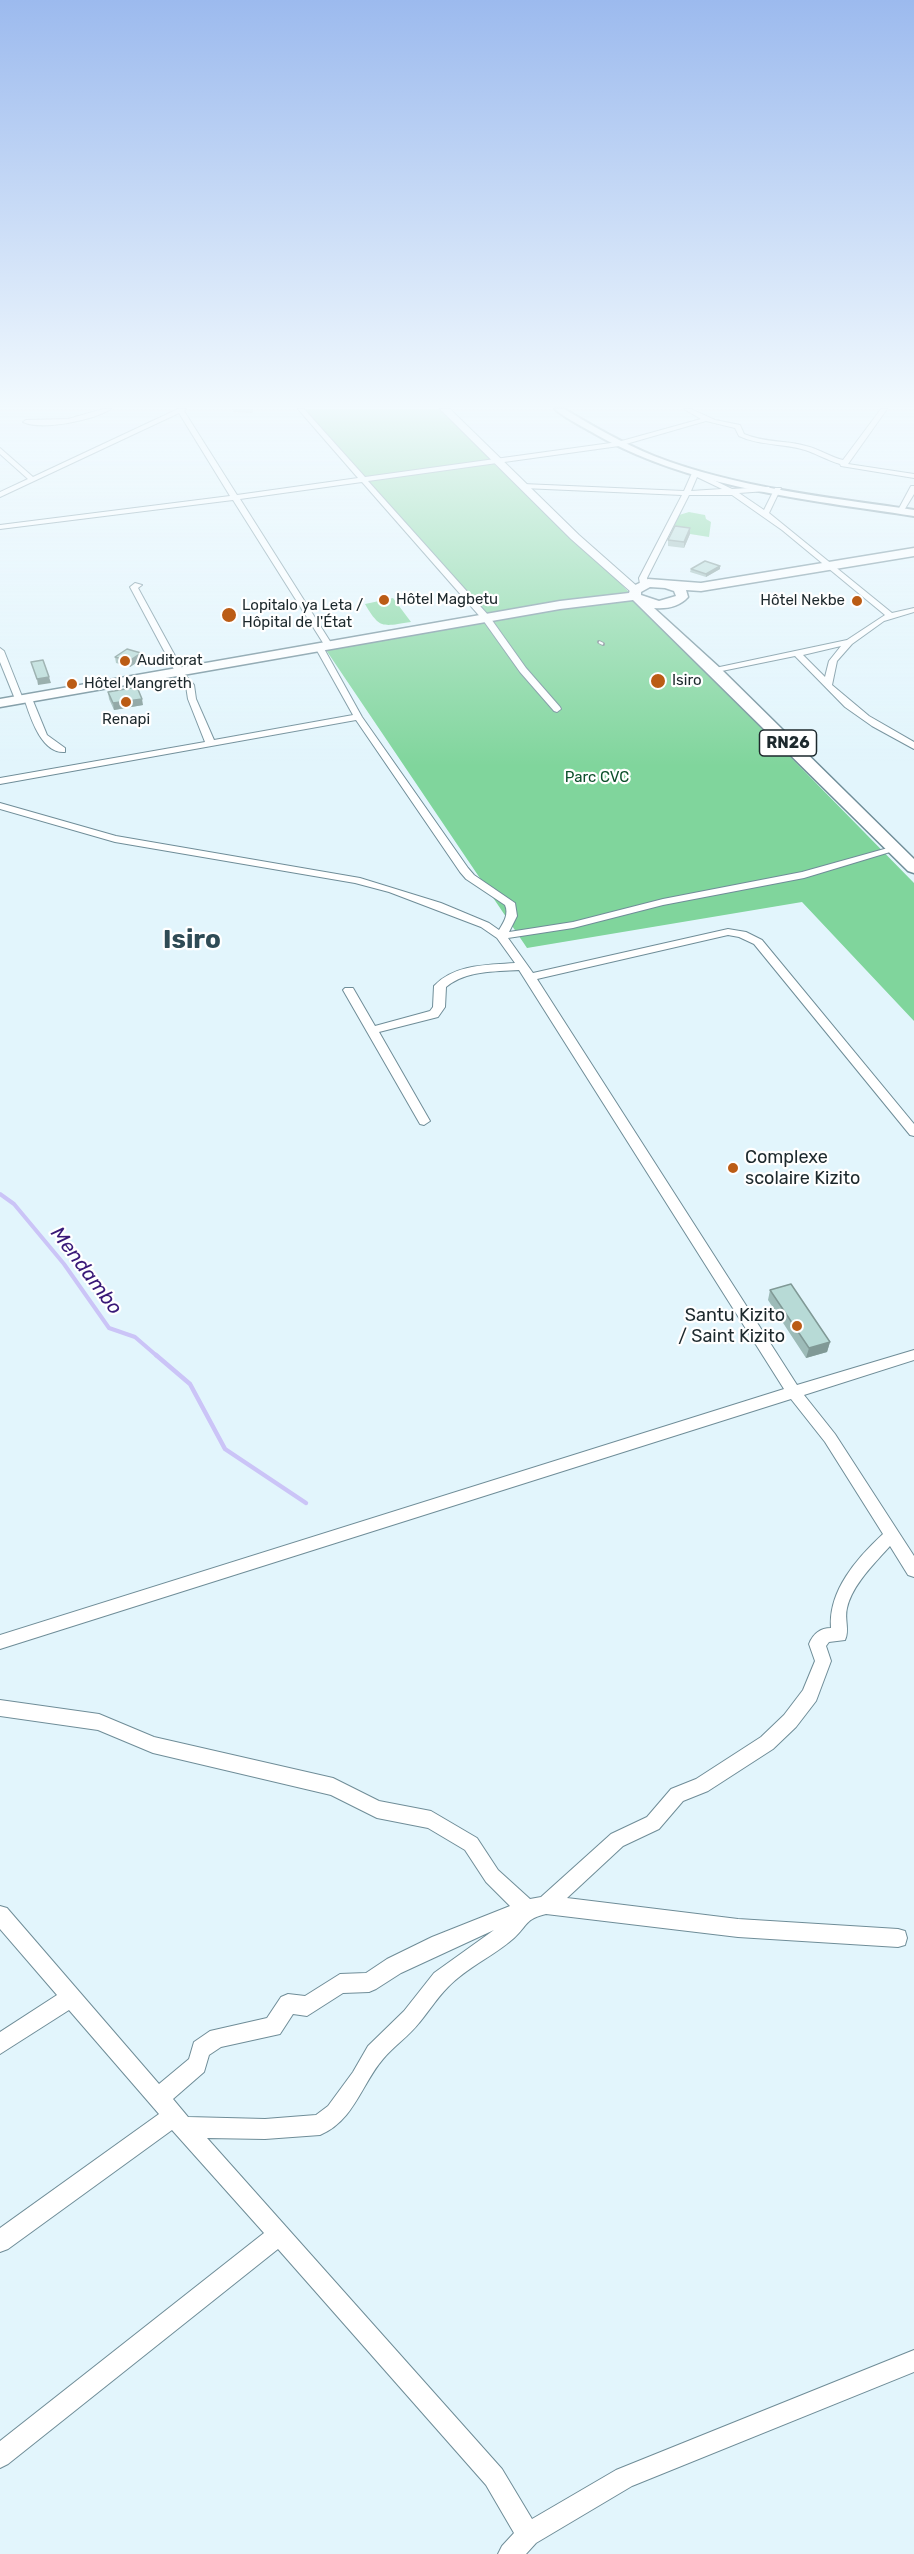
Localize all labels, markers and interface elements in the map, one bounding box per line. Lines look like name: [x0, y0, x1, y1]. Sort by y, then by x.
place label: Hôtel Magbetu: [396, 591, 498, 609]
place label: Hôtel Nekbe: [760, 592, 845, 610]
marker: Hôtel Magbetu: [377, 593, 391, 607]
marker: Hôtel Nekbe: [850, 594, 864, 608]
place label: Lopitalo ya Leta / Hôpital de l'État: [242, 597, 363, 632]
marker: Lopitalo ya Leta / Hôpital de l'État: [220, 606, 238, 624]
place label: Auditorat: [137, 652, 203, 670]
marker: Auditorat: [118, 654, 132, 668]
marker: Isiro: [649, 672, 667, 690]
place label: Isiro: [672, 672, 702, 690]
place label: Hôtel Mangreth: [84, 675, 192, 693]
marker: Hôtel Mangreth: [65, 677, 79, 691]
marker: Renapi: [119, 695, 133, 709]
place label: Renapi: [102, 711, 150, 729]
road number: RN26: [760, 730, 816, 756]
park label: Parc CVC: [565, 769, 629, 787]
district label: Isiro: [163, 924, 221, 956]
place label: Complexe scolaire Kizito: [745, 1147, 860, 1190]
marker: Complexe scolaire Kizito: [726, 1161, 740, 1175]
water label: Mendambo: [45, 1222, 127, 1320]
place label: Santu Kizito / Saint Kizito: [678, 1305, 785, 1348]
marker: Santu Kizito / Saint Kizito: [790, 1319, 804, 1333]

